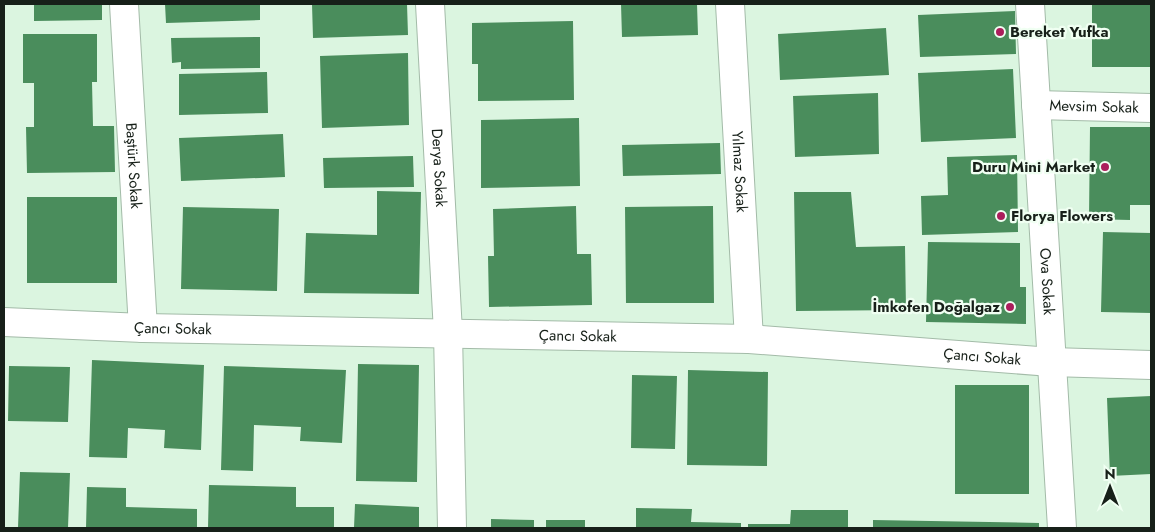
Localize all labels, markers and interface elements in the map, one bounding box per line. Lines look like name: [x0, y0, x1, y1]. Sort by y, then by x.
place label: Bereket Yufka: [1010, 21, 1109, 43]
marker: Bereket Yufka: [994, 26, 1006, 38]
street label: Mevsim Sokak: [1049, 94, 1139, 119]
street label: Baştürk Sokak: [120, 122, 147, 210]
street label: Derya Sokak: [426, 128, 452, 208]
street label: Yılmaz Sokak: [726, 130, 753, 214]
place label: Duru Mini Market: [972, 156, 1095, 178]
marker: Duru Mini Market: [1099, 161, 1111, 173]
place label: Florya Flowers: [1011, 205, 1113, 227]
marker: Florya Flowers: [995, 210, 1007, 222]
street label: Ova Sokak: [1034, 247, 1060, 316]
place label: İmkofen Doğalgaz: [873, 296, 1000, 318]
marker: İmkofen Doğalgaz: [1004, 301, 1016, 313]
street label: Çancı Sokak: [133, 317, 212, 340]
street label: Çancı Sokak: [539, 324, 617, 348]
street label: Çancı Sokak: [942, 343, 1022, 371]
north arrow: [1085, 462, 1135, 512]
text: N: [1104, 464, 1116, 484]

